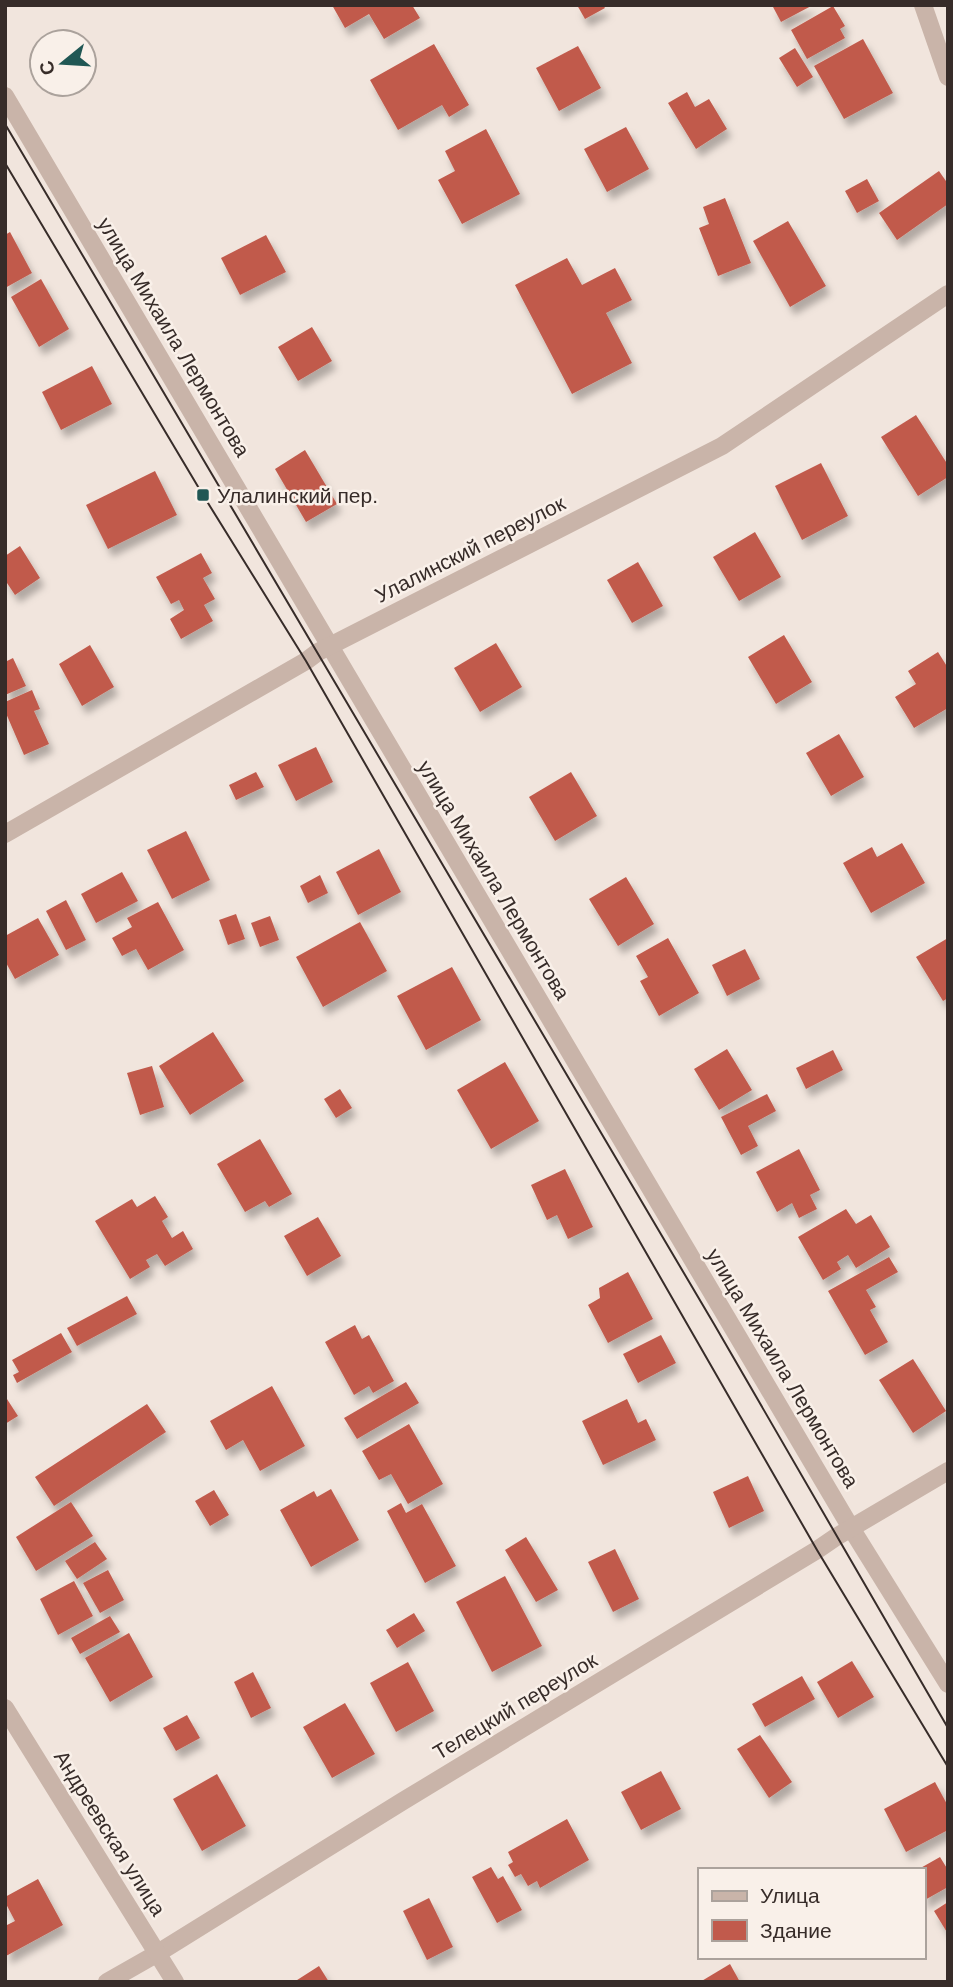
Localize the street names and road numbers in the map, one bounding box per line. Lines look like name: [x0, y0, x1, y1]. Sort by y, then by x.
street label: улица Михаила Лермонтова: [93, 213, 255, 461]
street label: Улалинский переулок: [371, 491, 570, 607]
street label: улица Михаила Лермонтова: [413, 756, 575, 1004]
street label: улица Михаила Лермонтова: [702, 1244, 864, 1492]
street label: Телецкий переулок: [429, 1648, 602, 1764]
street label: Андреевская улица: [50, 1746, 170, 1920]

